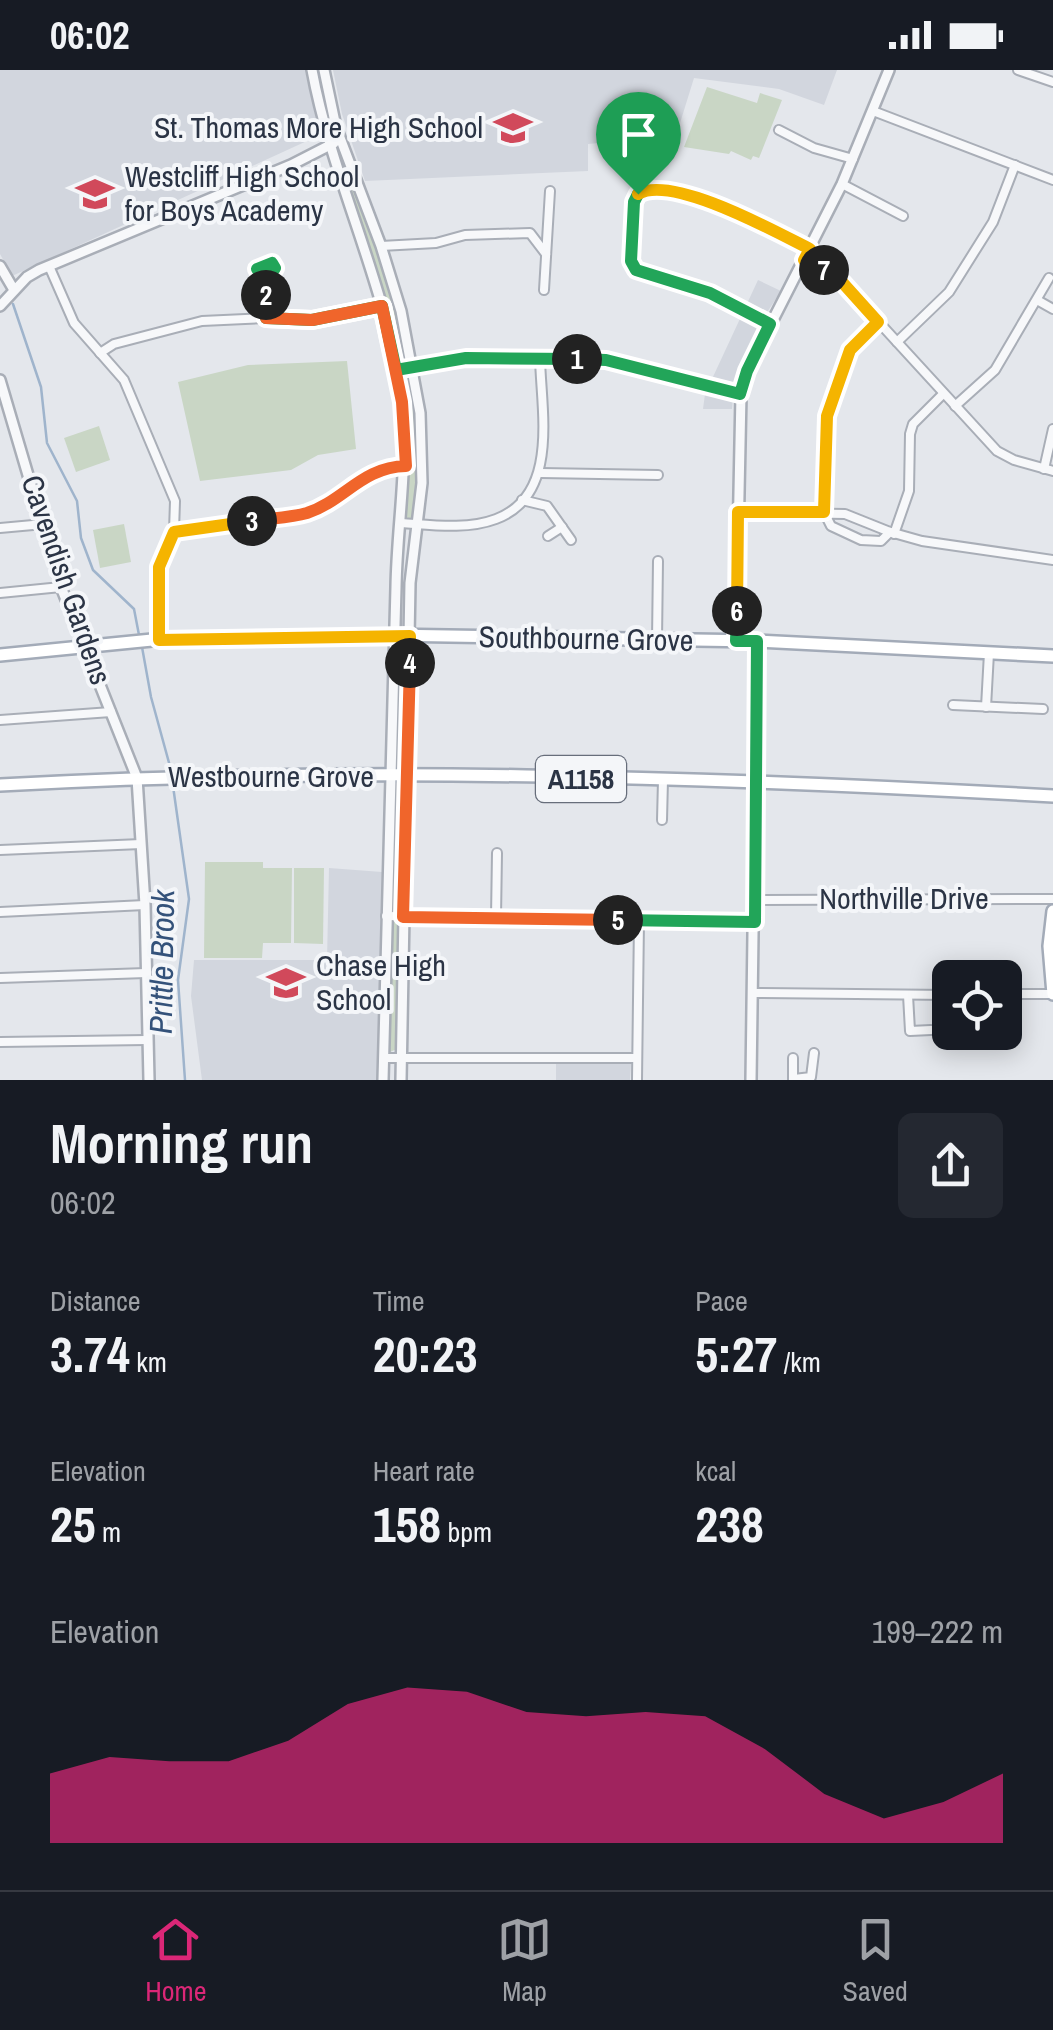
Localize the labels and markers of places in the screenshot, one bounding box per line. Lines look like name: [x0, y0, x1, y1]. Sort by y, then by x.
pin: [596, 92, 681, 195]
place label: St. Thomas More High School: [154, 107, 483, 147]
school or university icon: St. Thomas More High School: [492, 107, 534, 149]
place label: Westcliff High School for Boys Academy: [125, 156, 359, 230]
school or university icon: Westcliff High School for Boys Academy: [74, 173, 116, 215]
pin: 7: [799, 245, 849, 295]
pin: 2: [241, 270, 291, 320]
pin: 1: [552, 334, 602, 384]
pin: 3: [227, 496, 277, 546]
pin: 6: [712, 586, 762, 636]
pin: 4: [385, 638, 435, 688]
pin: 5: [593, 895, 643, 945]
place label: Chase High School: [316, 945, 446, 1019]
school or university icon: Chase High School: [265, 962, 307, 1004]

